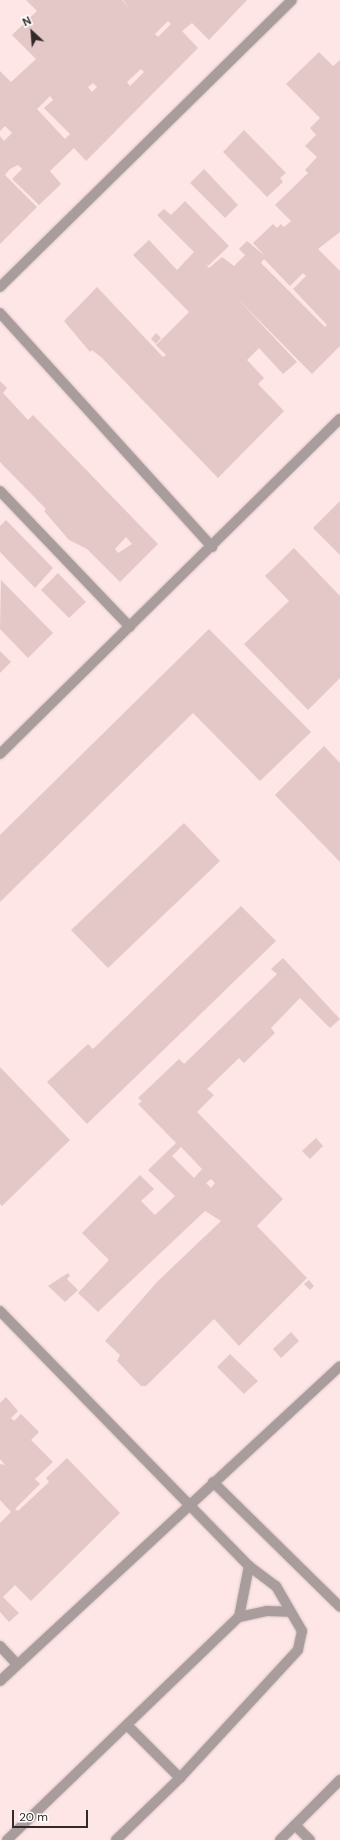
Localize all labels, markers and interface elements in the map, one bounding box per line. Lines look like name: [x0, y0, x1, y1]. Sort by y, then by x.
north arrow: [12, 12, 52, 52]
text: N: [20, 13, 33, 29]
scale bar: [14, 1802, 90, 1828]
text: 20 m: [19, 1809, 48, 1825]

